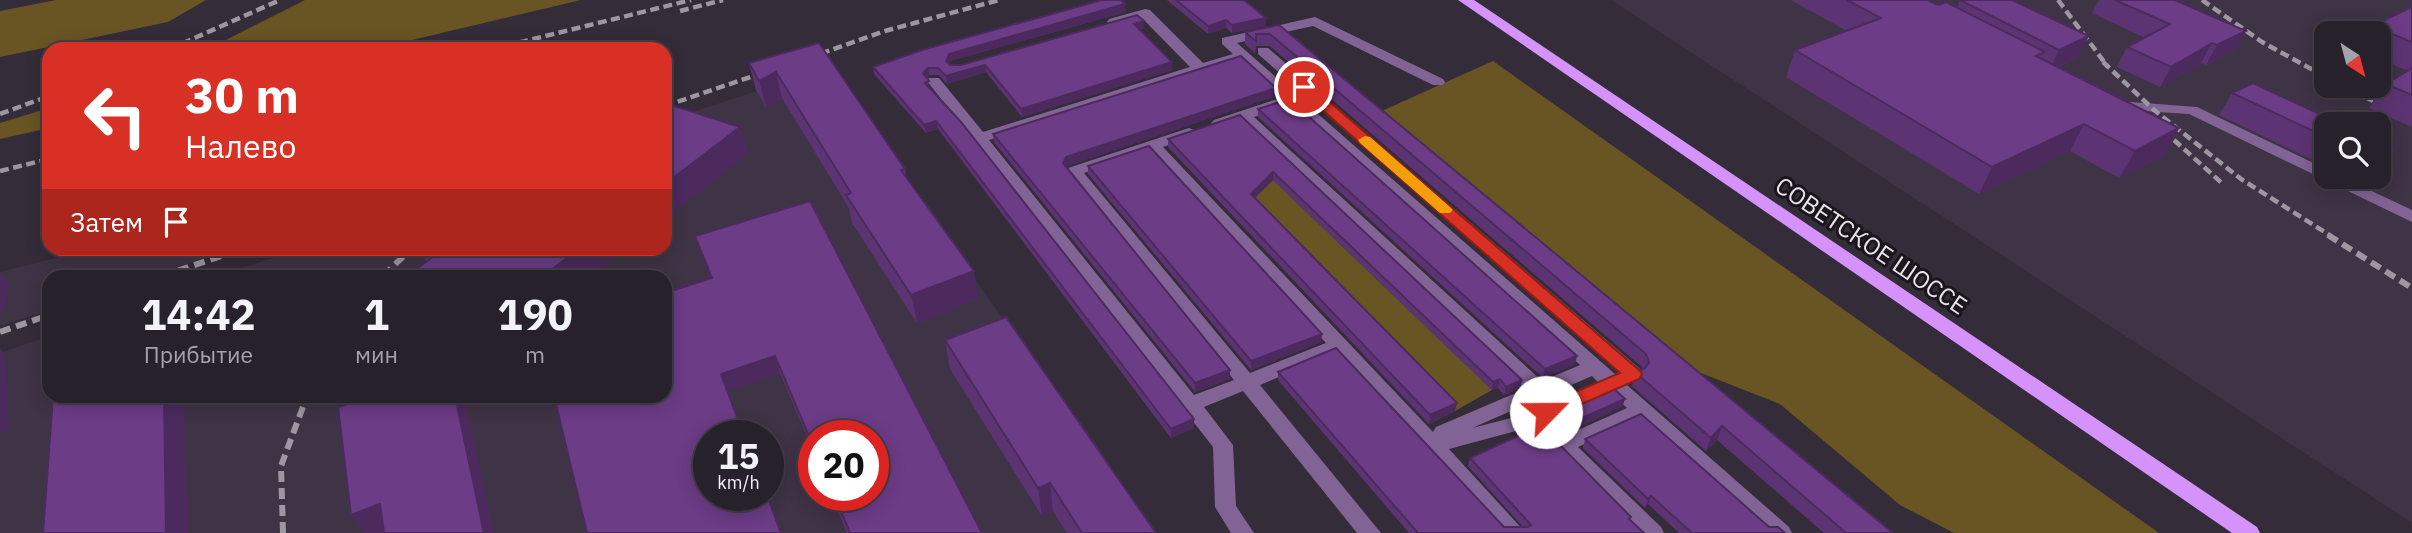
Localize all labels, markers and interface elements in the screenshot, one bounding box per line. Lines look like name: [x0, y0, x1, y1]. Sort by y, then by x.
north arrow: [2314, 21, 2390, 98]
map controls: [2314, 21, 2391, 189]
pin: [1274, 57, 1334, 117]
text: 30 m: [185, 63, 299, 126]
icon: arrive: [1285, 68, 1323, 106]
icon: left: [70, 70, 161, 161]
button: search: [2314, 112, 2391, 189]
text: Налево: [185, 125, 296, 167]
street label: СОВЕТСКОЕ ШОССЕ: [1769, 169, 1974, 321]
icon: arrive: [157, 203, 195, 241]
text: Затем: [70, 205, 143, 239]
text: 14:42: [141, 287, 256, 342]
text: 1: [364, 287, 389, 342]
text: 190: [497, 287, 573, 342]
text: Прибытие: [144, 339, 253, 369]
text: мин: [355, 339, 398, 369]
text: m: [525, 339, 545, 369]
position arrow: [1509, 375, 1583, 449]
speed limit sign: 20: [798, 420, 889, 511]
text: 15: [717, 433, 760, 479]
text: km/h: [717, 471, 760, 494]

